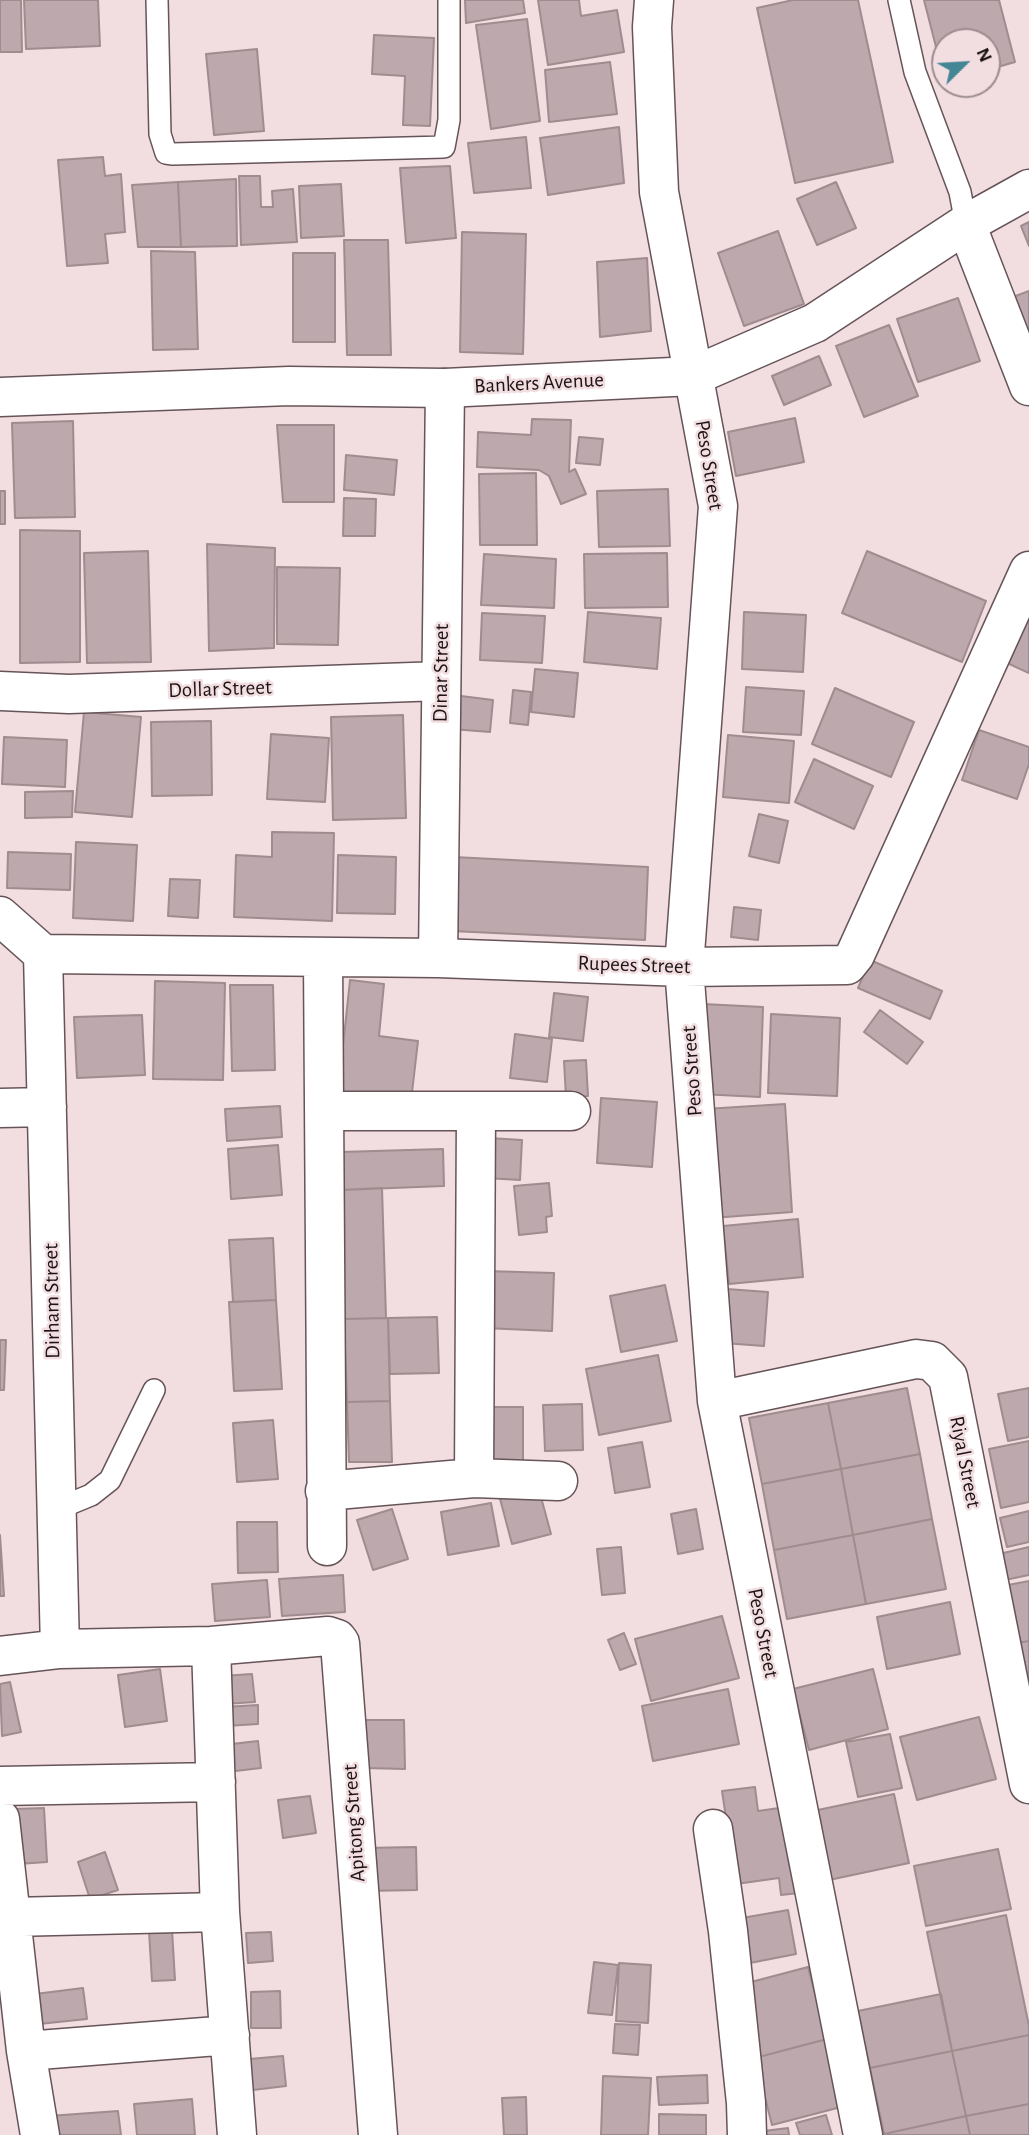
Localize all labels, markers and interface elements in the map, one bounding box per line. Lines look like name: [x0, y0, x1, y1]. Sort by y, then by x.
north arrow: [931, 28, 1001, 98]
text: N: [972, 45, 995, 65]
street label: Bankers Avenue: [474, 367, 604, 399]
street label: Peso Street: [689, 418, 729, 512]
street label: Dinar Street: [428, 623, 454, 723]
street label: Dollar Street: [168, 675, 272, 703]
street label: Rupees Street: [577, 950, 691, 980]
street label: Peso Street: [676, 1025, 708, 1117]
street label: Dirham Street: [38, 1243, 66, 1359]
street label: Riyal Street: [944, 1414, 986, 1510]
street label: Peso Street: [742, 1586, 784, 1680]
street label: Apitong Street: [337, 1763, 371, 1883]

